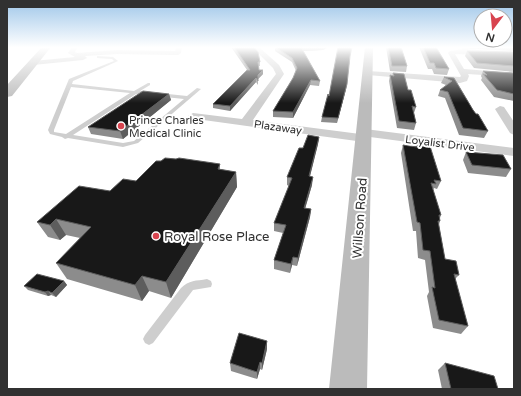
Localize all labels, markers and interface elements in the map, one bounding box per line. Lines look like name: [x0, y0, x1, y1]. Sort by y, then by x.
north arrow: [473, 8, 513, 48]
text: N: [484, 30, 496, 45]
place label: Prince Charles Medical Clinic: [129, 114, 204, 140]
street label: Plazaway: [253, 118, 303, 137]
marker: Prince Charles Medical Clinic: [116, 121, 126, 131]
street label: Loyalist Drive: [404, 133, 475, 154]
street label: Willson Road: [349, 177, 371, 259]
place label: Royal Rose Place: [164, 229, 269, 245]
marker: Royal Rose Place: [151, 231, 161, 241]

